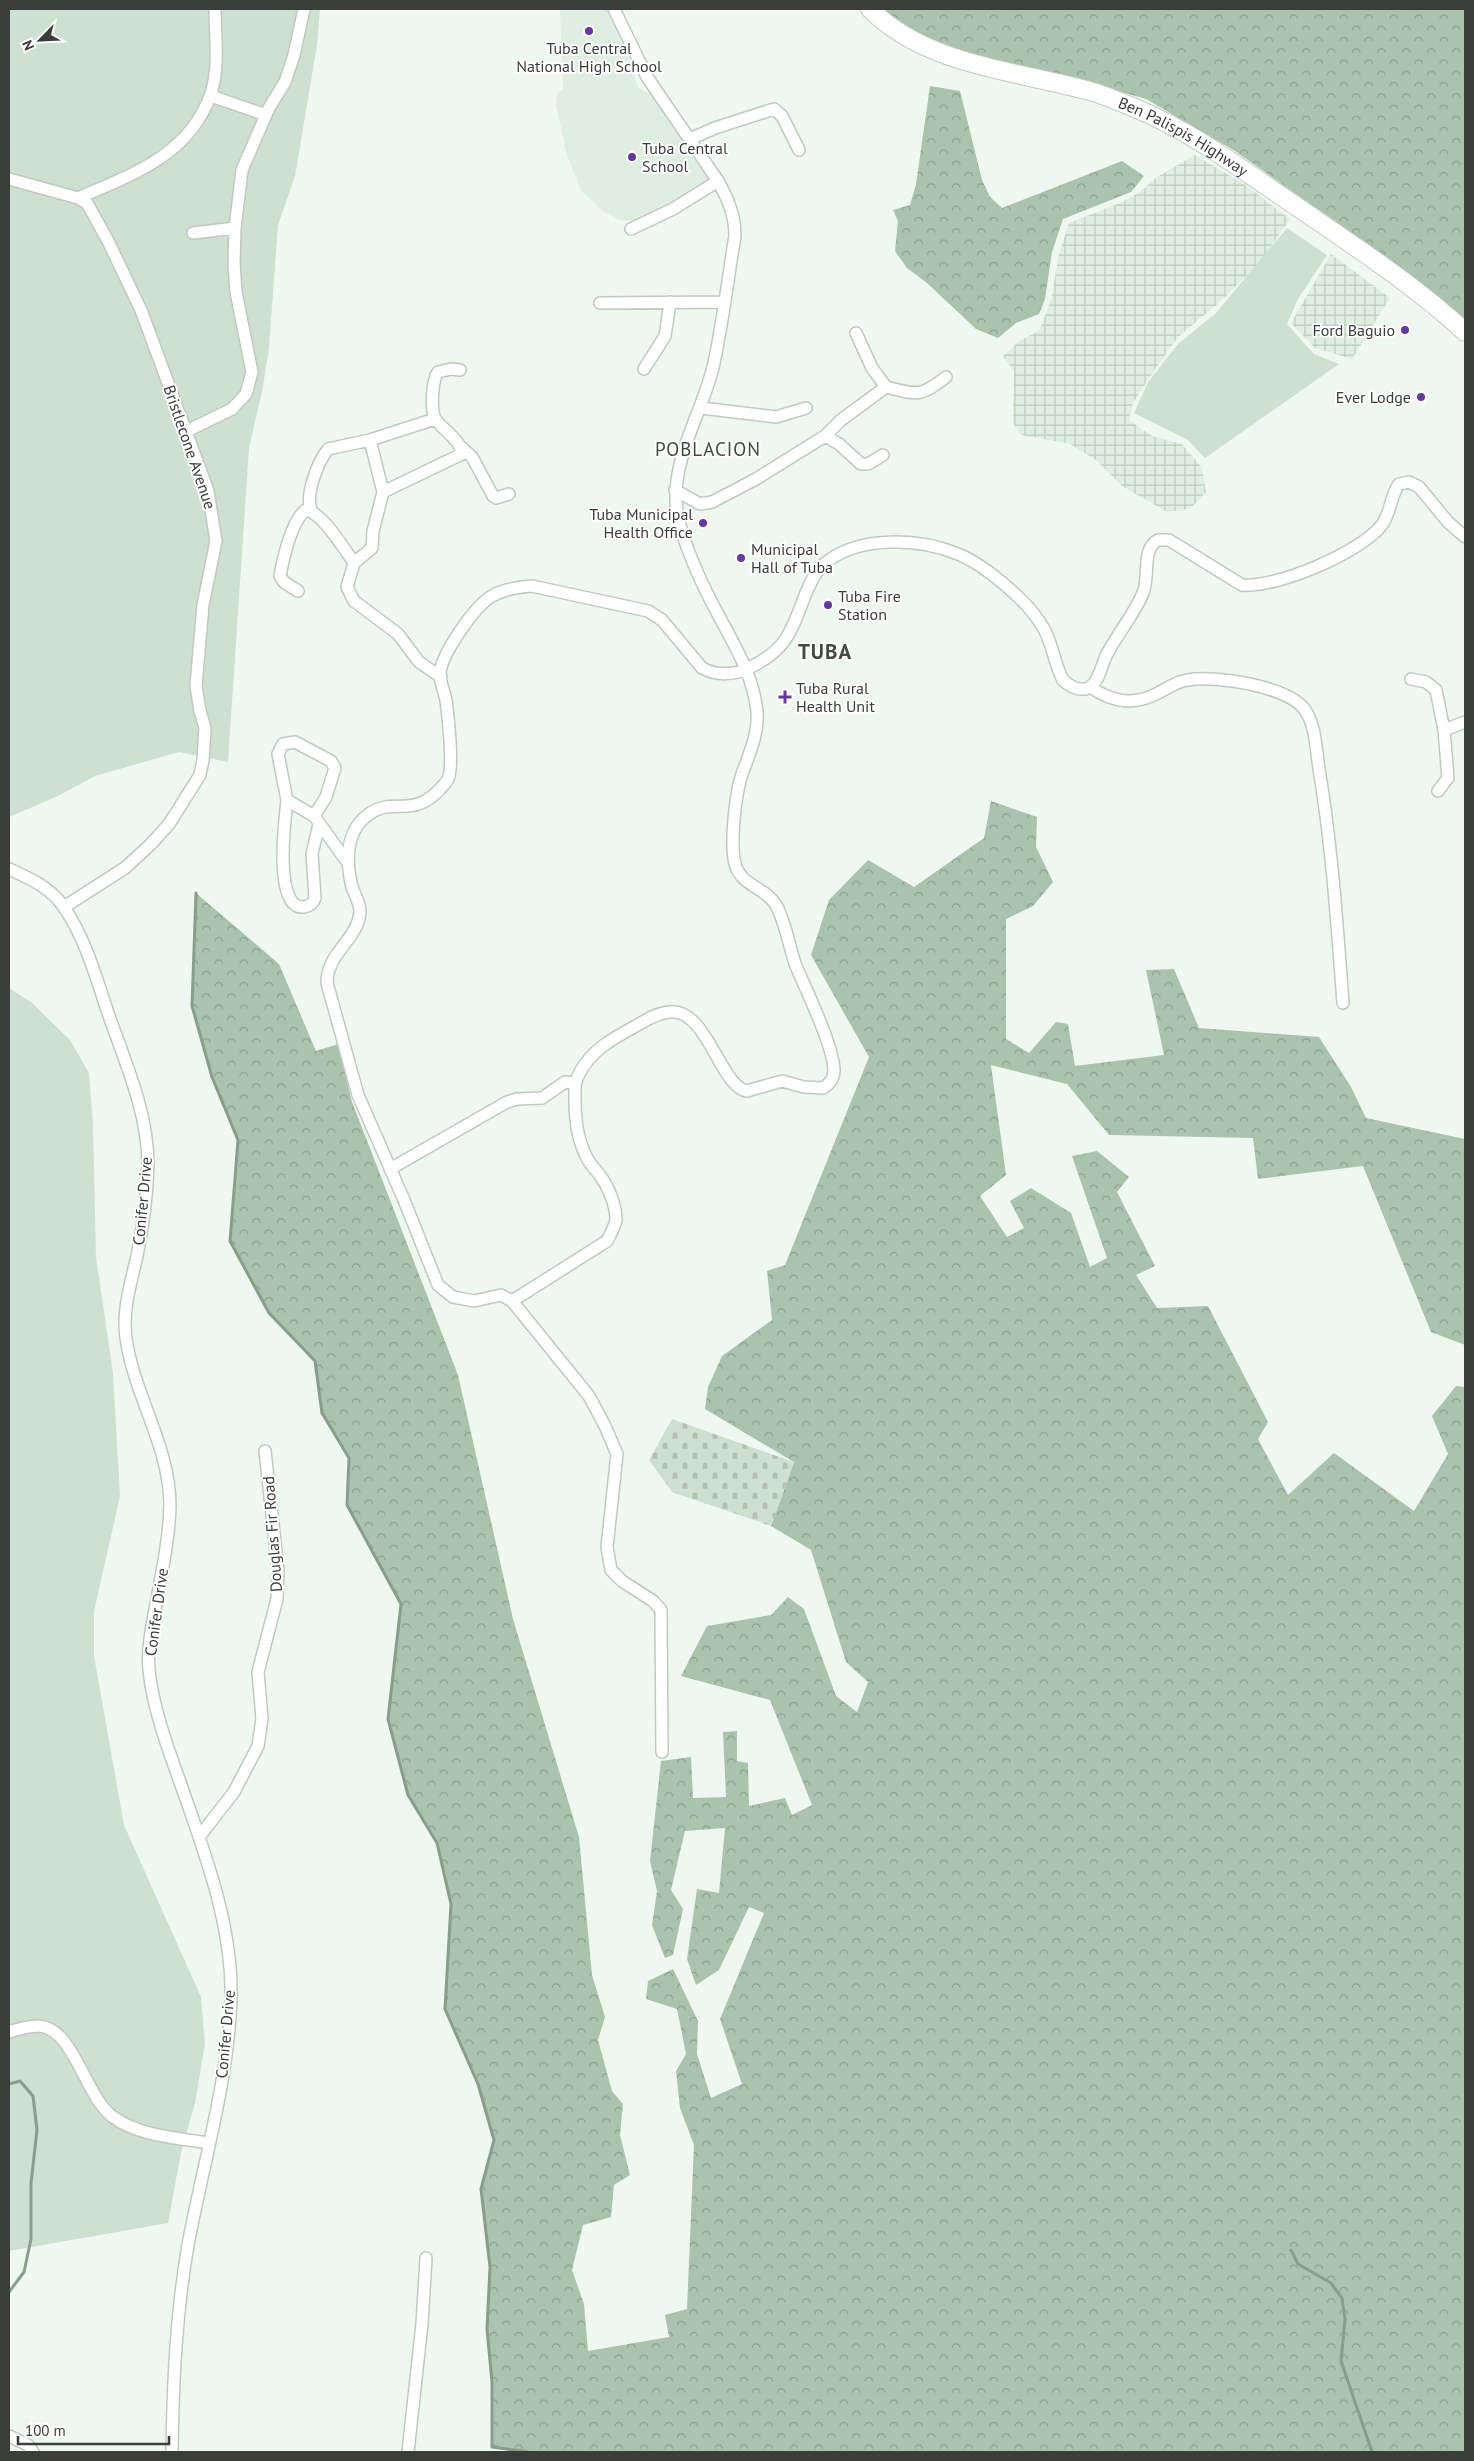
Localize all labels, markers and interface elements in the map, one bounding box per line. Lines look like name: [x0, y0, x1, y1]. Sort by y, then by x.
north arrow: [15, 15, 65, 65]
marker: Tuba Central National High School: [583, 25, 595, 37]
text: N: [18, 37, 38, 53]
place label: Tuba Central National High School: [516, 38, 662, 76]
street label: Ben Palispis Highway: [1115, 92, 1253, 181]
place label: Tuba Central School: [642, 138, 728, 176]
marker: Tuba Central School: [626, 151, 638, 163]
place label: Ford Baguio: [1312, 320, 1395, 340]
marker: Ford Baguio: [1399, 324, 1411, 336]
street label: Bristlecone Avenue: [159, 382, 221, 512]
place label: Ever Lodge: [1336, 387, 1411, 407]
marker: Ever Lodge: [1415, 391, 1427, 403]
district label: POBLACION: [655, 437, 761, 461]
place label: Tuba Municipal Health Office: [589, 504, 693, 542]
marker: Tuba Municipal Health Office: [697, 517, 709, 529]
place label: Municipal Hall of Tuba: [751, 539, 833, 577]
marker: Municipal Hall of Tuba: [735, 552, 747, 564]
place label: Tuba Fire Station: [838, 586, 901, 624]
marker: Tuba Fire Station: [822, 599, 834, 611]
district label: TUBA: [798, 638, 852, 665]
place label: Tuba Rural Health Unit: [796, 678, 875, 716]
marker: Tuba Rural Health Unit: [778, 690, 792, 704]
street label: Conifer Drive: [128, 1156, 156, 1246]
street label: Douglas Fir Road: [258, 1475, 286, 1593]
street label: Conifer Drive: [140, 1567, 172, 1657]
street label: Conifer Drive: [211, 1989, 239, 2079]
scale bar: [18, 2414, 169, 2446]
text: 100 m: [25, 2421, 66, 2440]

